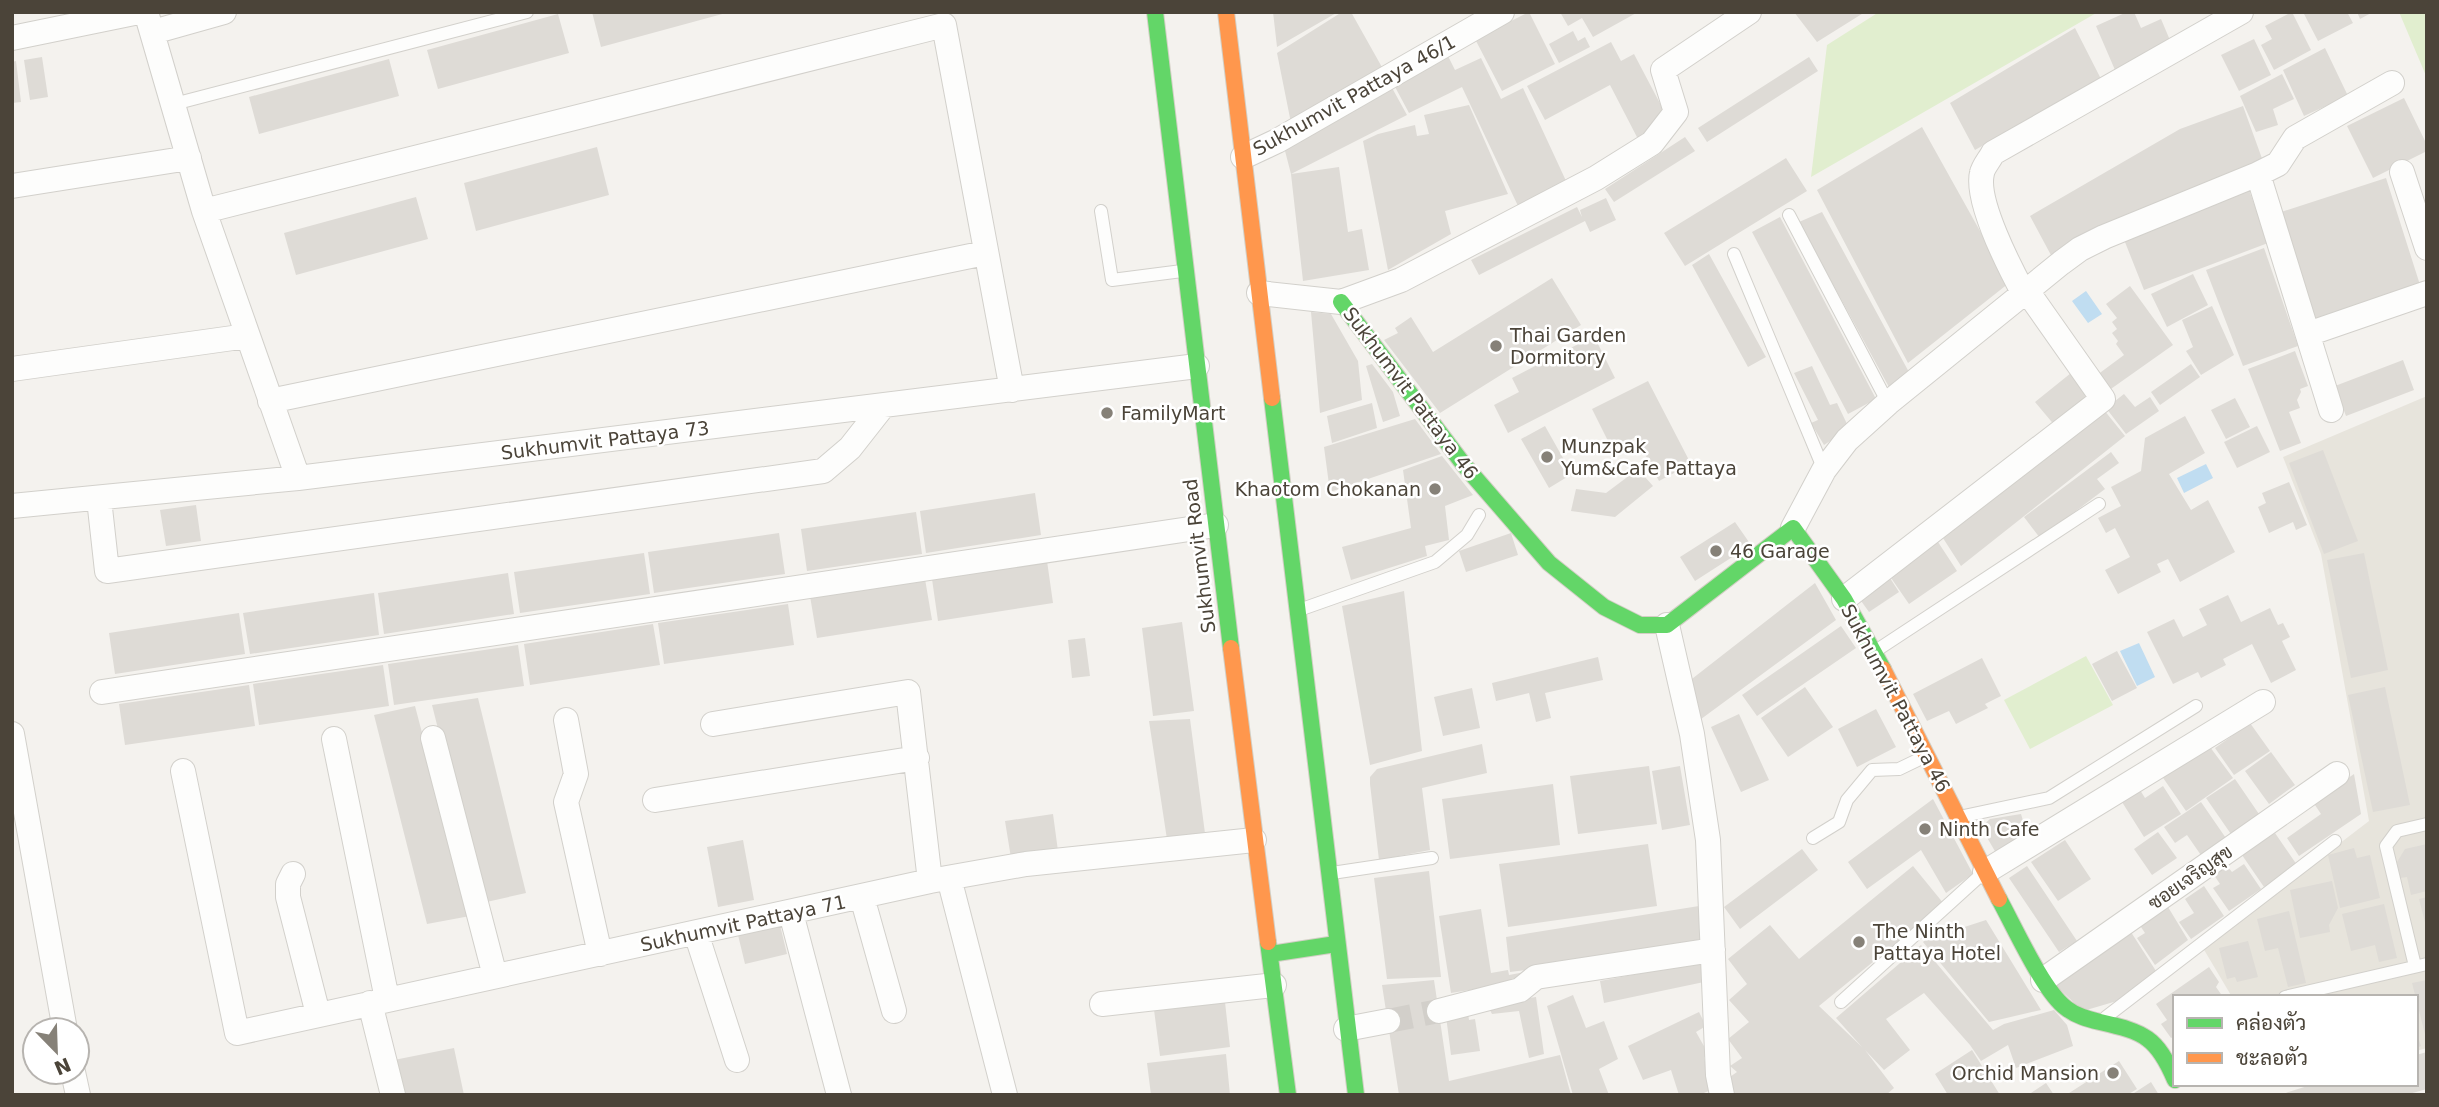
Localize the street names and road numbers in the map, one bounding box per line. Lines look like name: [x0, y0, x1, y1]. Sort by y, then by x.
street label: Sukhumvit Pattaya 46/1: [1249, 30, 1459, 160]
street label: Sukhumvit Pattaya 46: [1339, 303, 1483, 483]
street label: Sukhumvit Pattaya 73: [500, 416, 710, 464]
street label: Sukhumvit Road: [1179, 478, 1219, 634]
street label: Sukhumvit Pattaya 46: [1837, 600, 1955, 796]
street label: ซอยเจริญสุข: [2144, 840, 2237, 916]
street label: Sukhumvit Pattaya 71: [638, 890, 848, 956]

